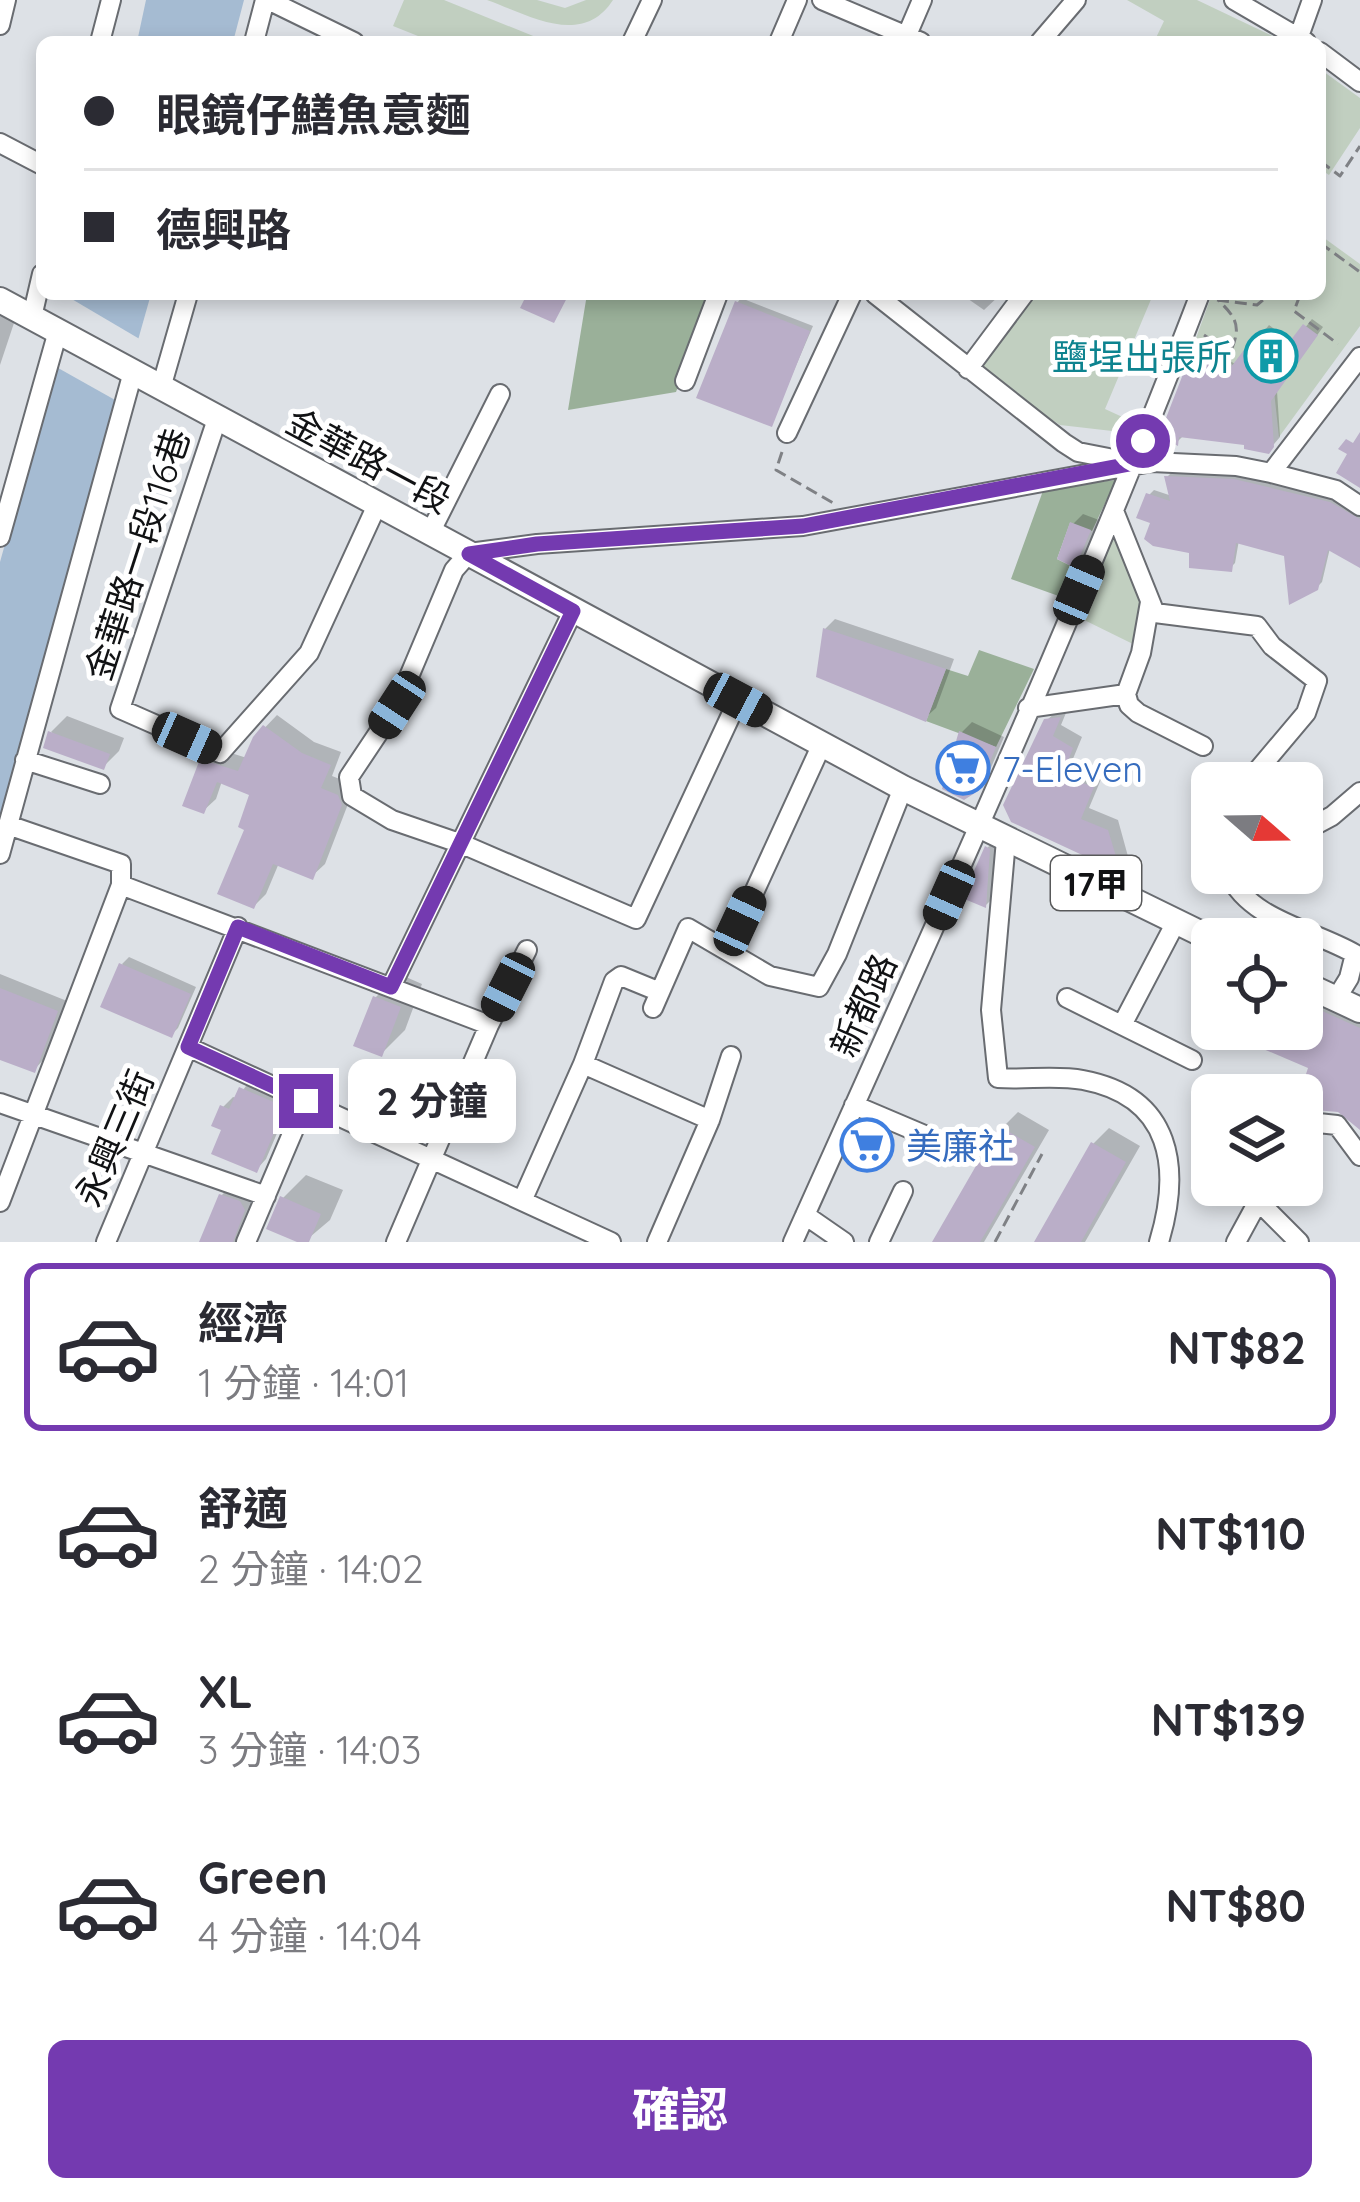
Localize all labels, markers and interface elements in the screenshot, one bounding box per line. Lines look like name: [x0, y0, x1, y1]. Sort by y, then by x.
text: 眼鏡仔鱔魚意麵: [156, 86, 471, 142]
text: 德興路: [156, 201, 291, 257]
building icon: 鹽埕出張所: [1243, 328, 1299, 384]
place label: 鹽埕出張所: [1052, 334, 1232, 379]
street label: 金華路一段: [279, 398, 459, 522]
route start: [1116, 414, 1170, 468]
street label: 金華路一段116巷: [75, 422, 199, 686]
car: [1048, 550, 1110, 630]
car: [362, 665, 432, 745]
car: [698, 667, 778, 733]
car: [147, 707, 227, 769]
supermarket icon: 7-Eleven: [935, 740, 991, 796]
place label: 7-Eleven: [1002, 746, 1143, 791]
north arrow: [1191, 762, 1323, 894]
map controls: [1191, 762, 1323, 1206]
car: [918, 855, 980, 935]
road number: 17甲: [1051, 856, 1141, 910]
car: [708, 881, 772, 961]
button: locate: [1191, 918, 1323, 1050]
car: [476, 947, 540, 1027]
street label: 新都路: [820, 947, 906, 1063]
callout: 2 分鐘: [348, 1059, 516, 1143]
street label: 永興三街: [65, 1063, 163, 1213]
route end: [279, 1074, 333, 1128]
button: layers: [1191, 1074, 1323, 1206]
text: 2 分鐘: [376, 1076, 488, 1125]
supermarket icon: 美廉社: [839, 1117, 895, 1173]
place label: 美廉社: [906, 1123, 1014, 1168]
icon: car: [54, 1293, 162, 1401]
text: 經濟: [198, 1294, 288, 1350]
text: NT$82: [1168, 1319, 1306, 1375]
text: 1 分鐘 · 14:01: [198, 1358, 409, 1407]
icon: car: [54, 1479, 162, 1587]
text: 舒適: [198, 1480, 288, 1536]
text: NT$110: [1155, 1505, 1306, 1561]
text: 2 分鐘 · 14:02: [198, 1544, 424, 1593]
text: XL: [198, 1663, 253, 1719]
icon: car: [54, 1665, 162, 1773]
text: NT$139: [1151, 1691, 1306, 1747]
text: 3 分鐘 · 14:03: [198, 1725, 421, 1774]
text: Green: [198, 1849, 328, 1905]
icon: car: [54, 1851, 162, 1959]
text: NT$80: [1166, 1877, 1306, 1933]
text: 4 分鐘 · 14:04: [198, 1911, 422, 1960]
button: 確認: [48, 2040, 1312, 2178]

